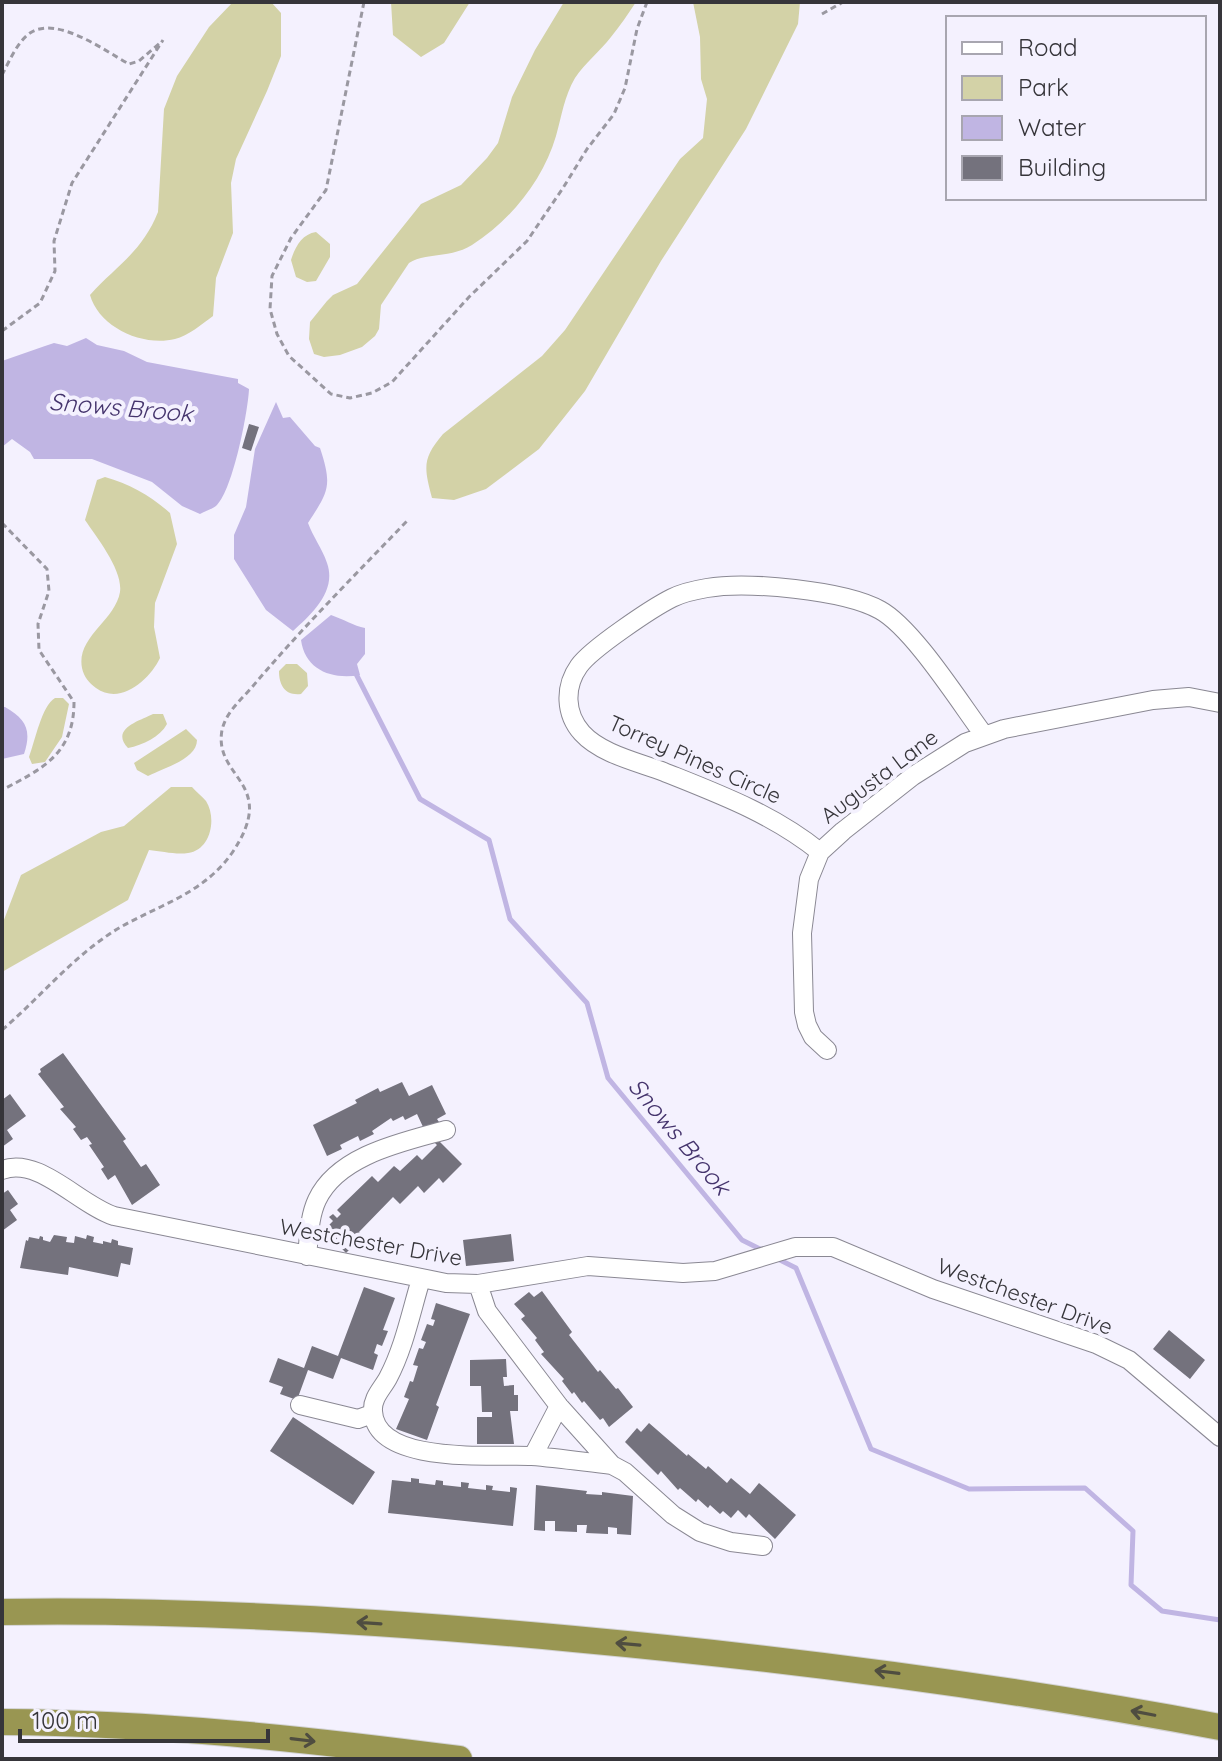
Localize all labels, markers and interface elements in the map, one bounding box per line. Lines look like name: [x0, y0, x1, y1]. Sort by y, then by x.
legend: [946, 16, 1206, 200]
text: Road: [1018, 32, 1078, 62]
text: Park: [1018, 72, 1069, 102]
text: Water: [1018, 112, 1086, 142]
text: Building: [1018, 152, 1106, 182]
water label: Snows Brook: [48, 386, 196, 428]
street label: Torrey Pines Circle: [604, 708, 786, 810]
street label: Augusta Lane: [815, 723, 943, 829]
water label: Snows Brook: [622, 1071, 739, 1202]
street label: Westchester Drive: [278, 1212, 464, 1272]
street label: Westchester Drive: [933, 1251, 1117, 1341]
one-way arrow: [356, 1615, 383, 1630]
one-way arrow: [615, 1636, 642, 1651]
one-way arrow: [874, 1665, 900, 1680]
scale bar: [20, 1693, 268, 1743]
one-way arrow: [1131, 1704, 1157, 1719]
text: 100 m: [32, 1705, 98, 1735]
one-way arrow: [290, 1733, 315, 1748]

